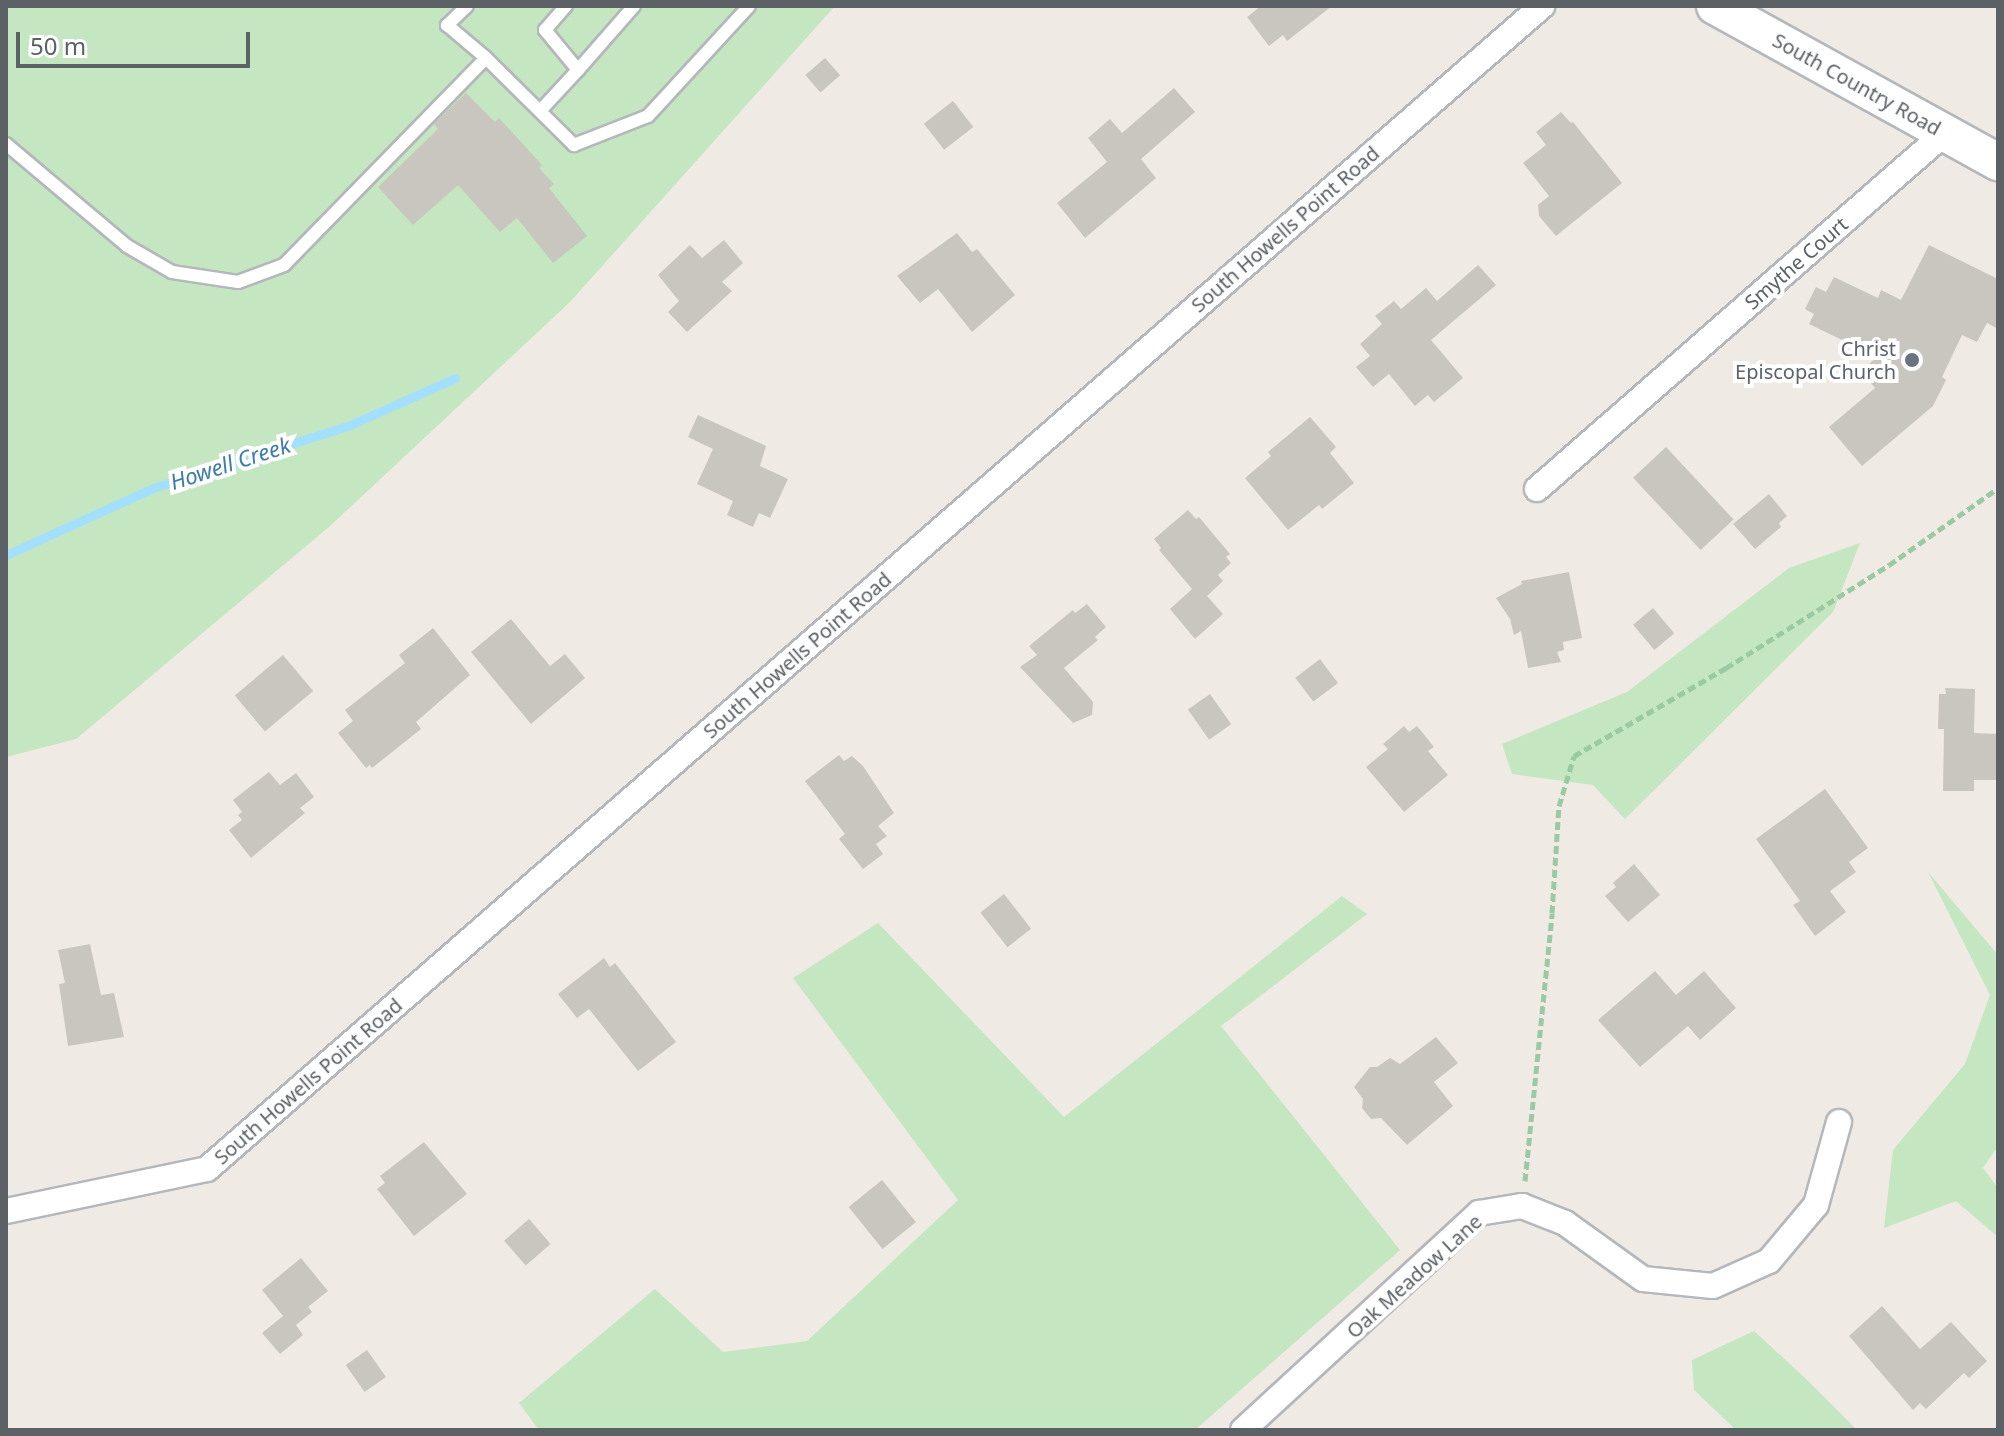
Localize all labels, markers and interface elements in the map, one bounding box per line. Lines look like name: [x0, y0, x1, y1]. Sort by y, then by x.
scale bar: [20, 16, 254, 66]
street label: South Country Road: [1769, 28, 1945, 140]
text: 50 m: [30, 29, 86, 62]
street label: South Howells Point Road: [1186, 141, 1384, 317]
street label: Smythe Court: [1740, 212, 1852, 314]
place label: Christ Episcopal Church: [1735, 336, 1896, 383]
marker: Christ Episcopal Church: [1903, 351, 1921, 369]
water label: Howell Creek: [167, 431, 293, 495]
street label: South Howells Point Road: [698, 567, 896, 743]
street label: South Howells Point Road: [209, 993, 407, 1169]
street label: Oak Meadow Lane: [1341, 1209, 1487, 1343]

